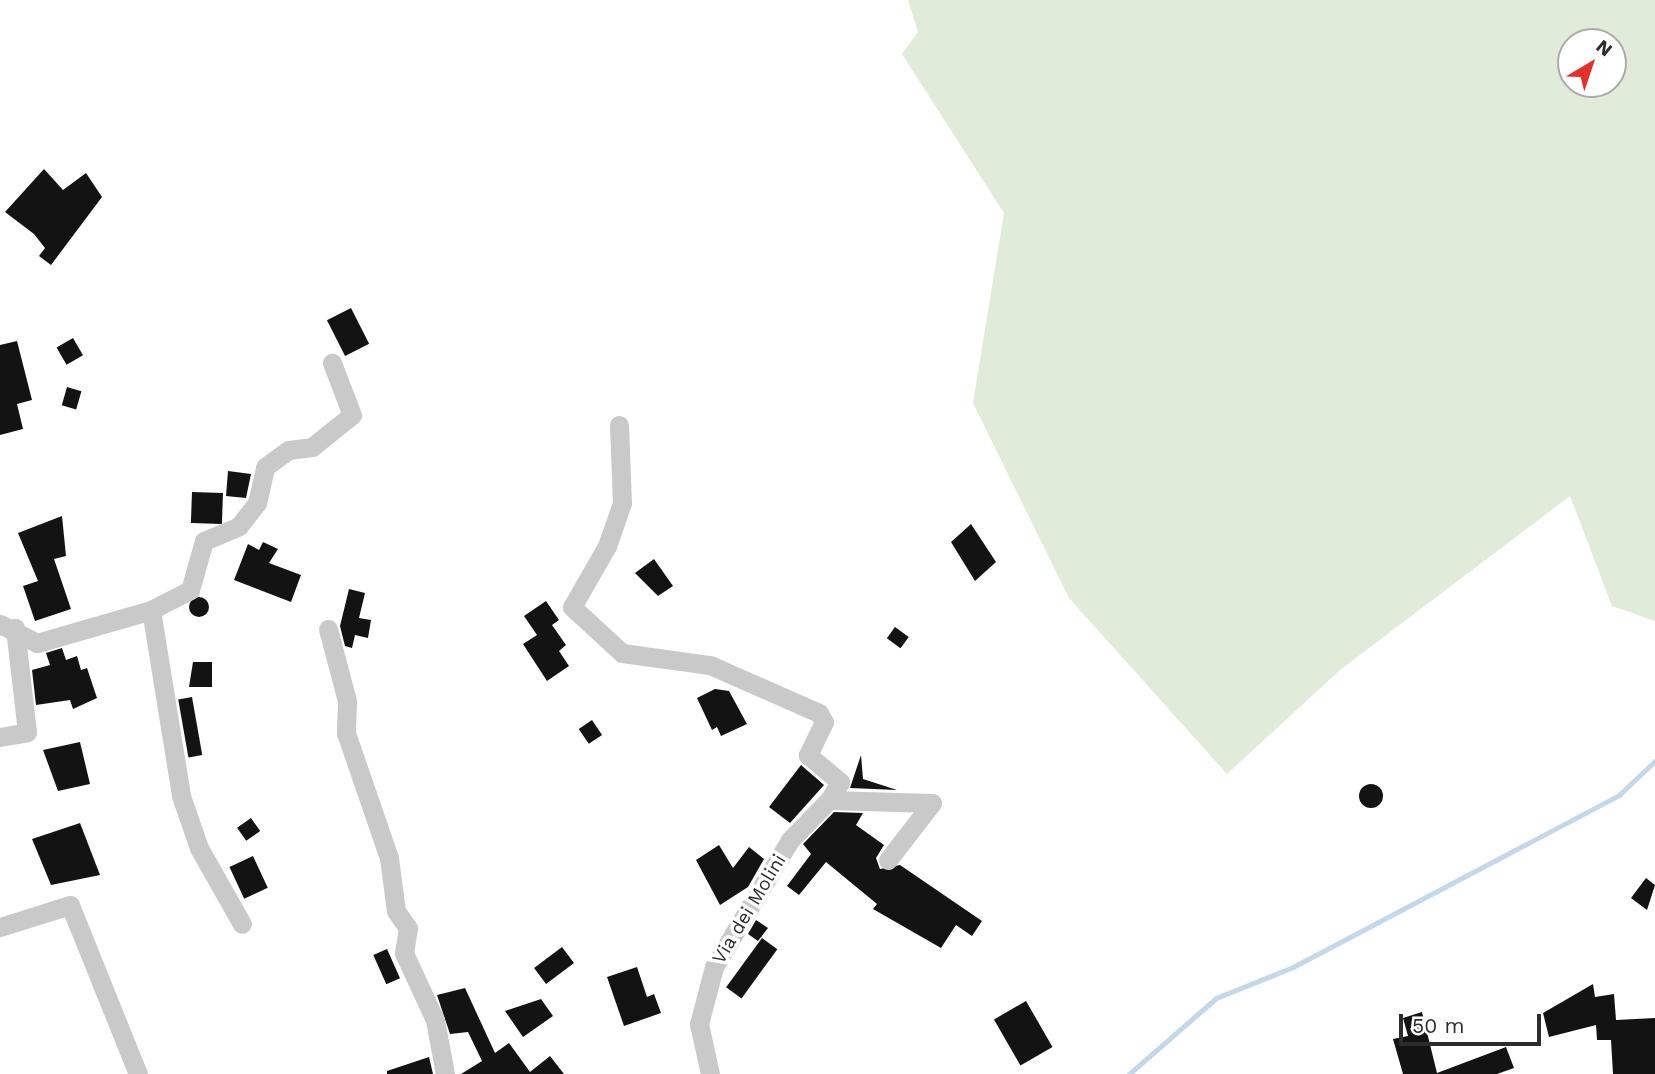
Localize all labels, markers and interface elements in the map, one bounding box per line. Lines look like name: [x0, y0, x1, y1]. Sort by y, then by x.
north arrow: [1557, 28, 1627, 98]
text: N: [1592, 34, 1617, 61]
street label: Via dei Molini: [707, 850, 791, 968]
scale bar: [1403, 1000, 1545, 1044]
text: 50 m: [1412, 1013, 1464, 1038]

